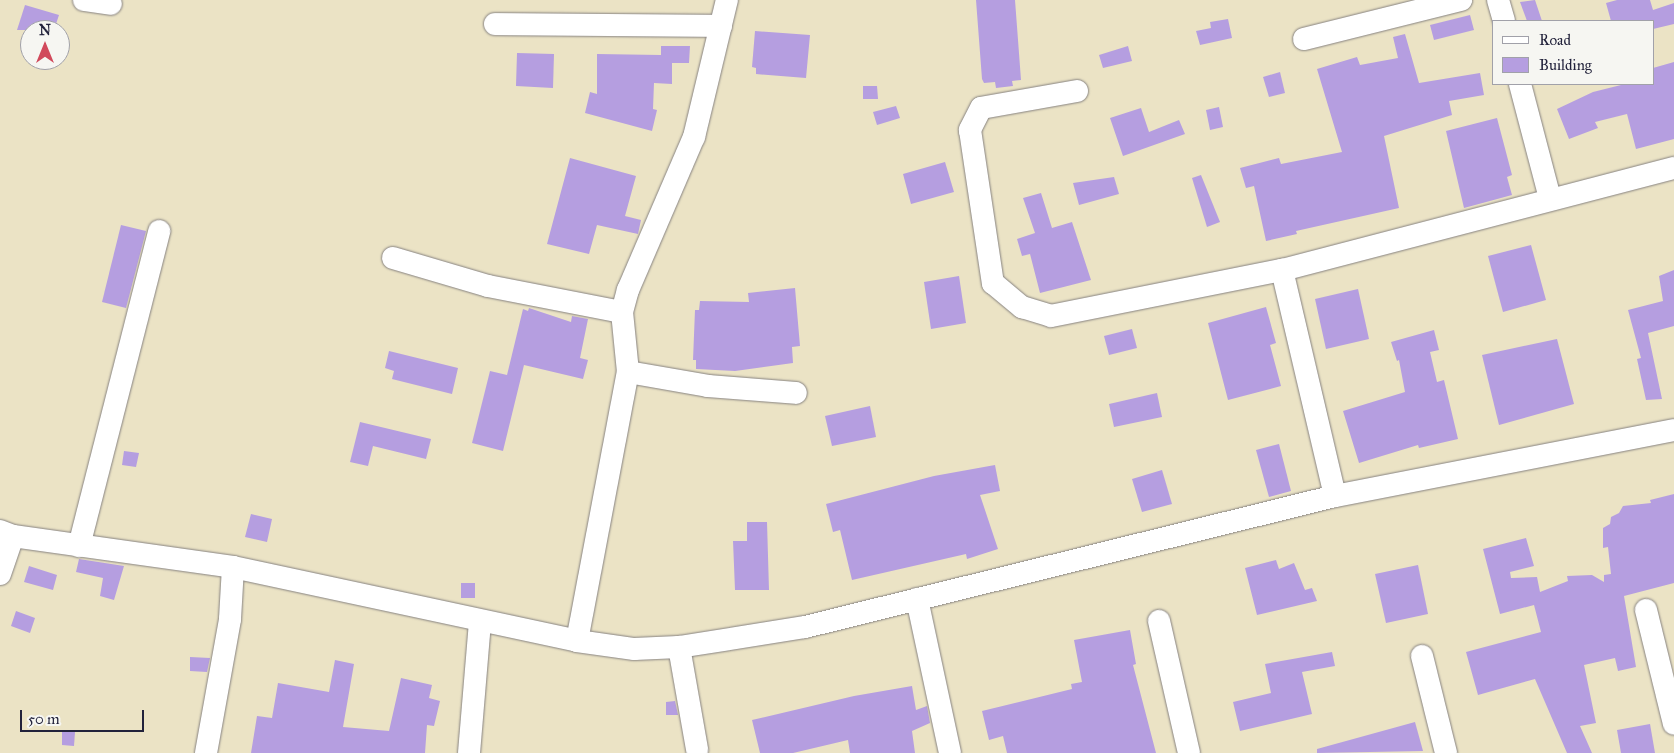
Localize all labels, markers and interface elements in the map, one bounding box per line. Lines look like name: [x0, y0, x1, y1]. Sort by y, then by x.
north arrow: [20, 20, 70, 70]
legend: [1492, 20, 1654, 85]
text: N: [39, 22, 51, 39]
text: Road: [1539, 31, 1571, 49]
text: Building: [1539, 56, 1592, 74]
scale bar: [22, 700, 146, 732]
text: 50 m: [28, 710, 60, 728]

